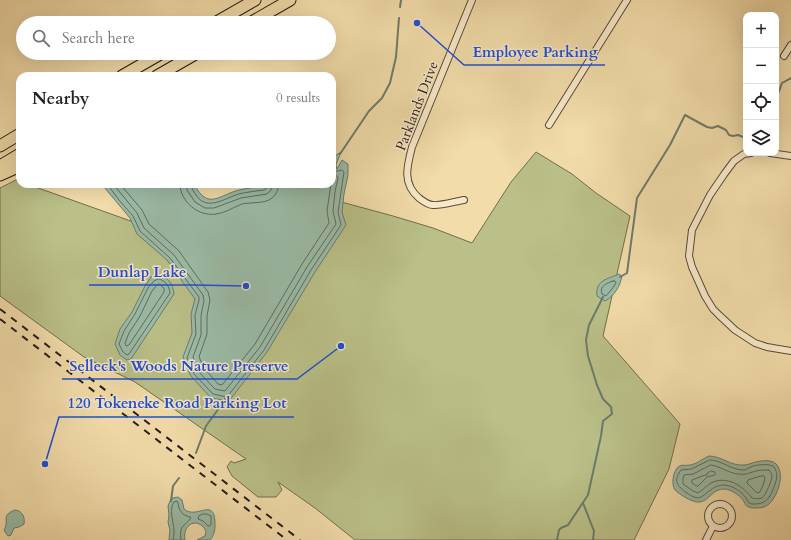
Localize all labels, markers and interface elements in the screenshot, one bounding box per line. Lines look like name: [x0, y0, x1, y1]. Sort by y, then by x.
map controls: [743, 12, 779, 156]
button: +: [743, 12, 779, 48]
search box: [16, 16, 336, 60]
icon: search: [30, 27, 52, 49]
text: Search here: [62, 28, 135, 48]
callout: Employee Parking: [464, 38, 605, 65]
text: Employee Parking: [472, 42, 598, 62]
button: −: [743, 48, 779, 84]
street label: Parklands Drive: [391, 59, 443, 153]
button: locate: [743, 84, 779, 120]
text: Nearby: [32, 87, 89, 110]
text: 0 results: [276, 89, 320, 107]
button: layers: [743, 120, 779, 156]
callout: Dunlap Lake: [89, 258, 194, 285]
text: Dunlap Lake: [98, 262, 186, 282]
callout: Selleck's Woods Nature Preserve: [62, 352, 297, 379]
text: Selleck's Woods Nature Preserve: [70, 356, 288, 376]
callout: 120 Tokeneke Road Parking Lot: [59, 390, 294, 417]
text: 120 Tokeneke Road Parking Lot: [68, 393, 287, 413]

